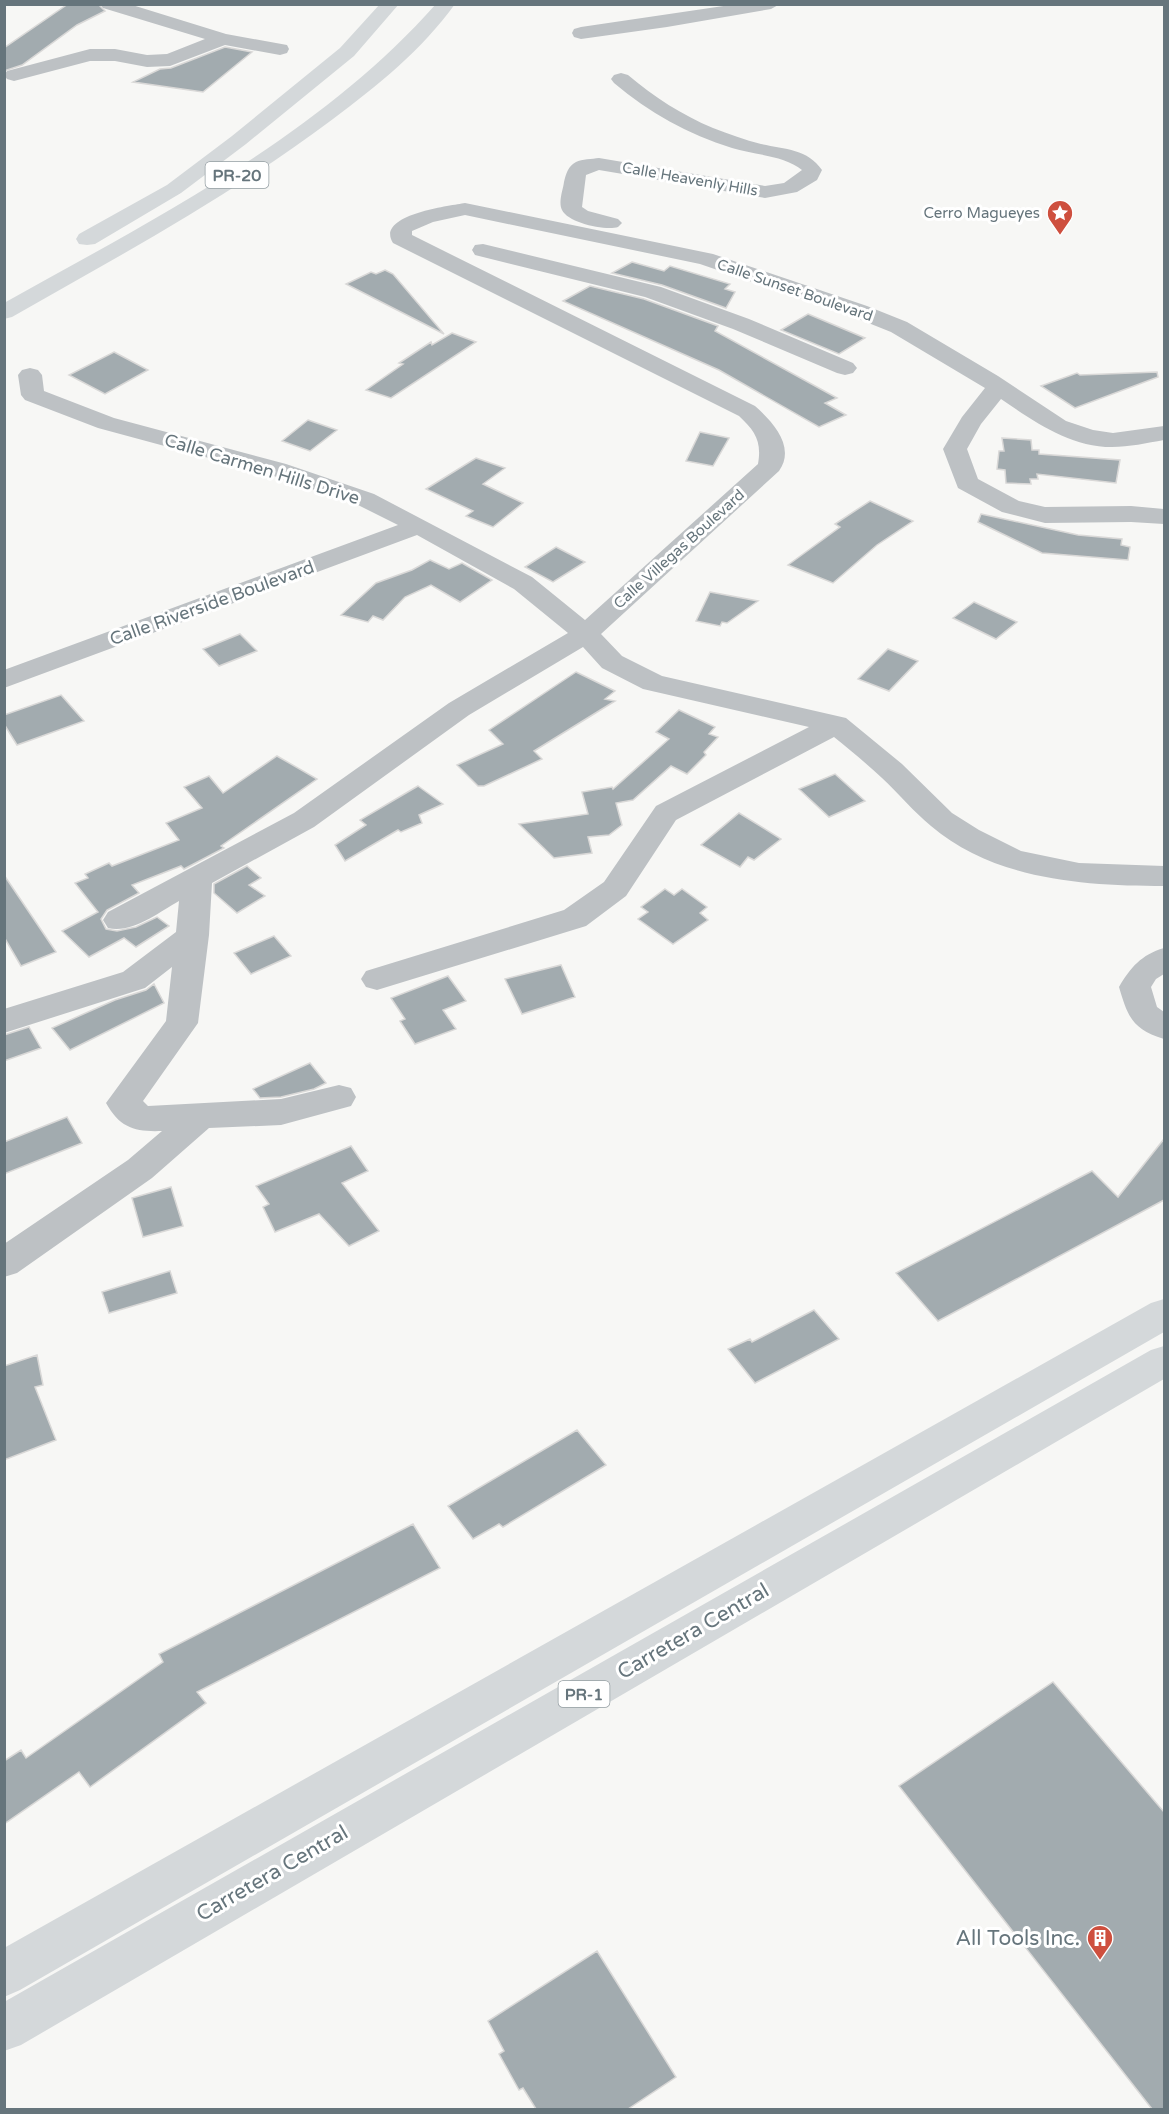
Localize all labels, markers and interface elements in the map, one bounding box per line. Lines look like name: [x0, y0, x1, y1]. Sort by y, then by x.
street label: Calle Heavenly Hills: [621, 158, 759, 200]
road number: PR-20: [206, 162, 268, 188]
place icon: Cerro Magueyes: [1045, 198, 1075, 236]
place label: Cerro Magueyes: [923, 204, 1040, 222]
street label: Calle Sunset Boulevard: [715, 255, 875, 325]
street label: Calle Carmen Hills Drive: [162, 429, 362, 509]
street label: Calle Villegas Boulevard: [610, 486, 748, 612]
street label: Calle Riverside Boulevard: [107, 556, 317, 650]
street label: Carretera Central: [613, 1578, 774, 1685]
road number: PR-1: [558, 1681, 610, 1707]
street label: Carretera Central: [192, 1820, 353, 1927]
building icon: All Tools Inc.: [1085, 1923, 1115, 1961]
place label: All Tools Inc.: [956, 1926, 1080, 1951]

